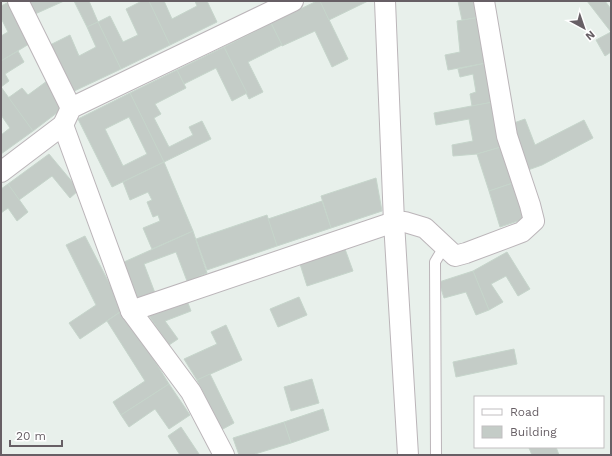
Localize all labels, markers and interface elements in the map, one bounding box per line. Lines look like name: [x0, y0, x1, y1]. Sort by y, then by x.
north arrow: [564, 8, 604, 48]
text: N: [583, 28, 597, 43]
legend: [474, 396, 604, 448]
text: Road: [510, 405, 539, 419]
scale bar: [10, 422, 62, 448]
text: Building: [510, 425, 557, 439]
text: 20 m: [16, 429, 46, 443]

